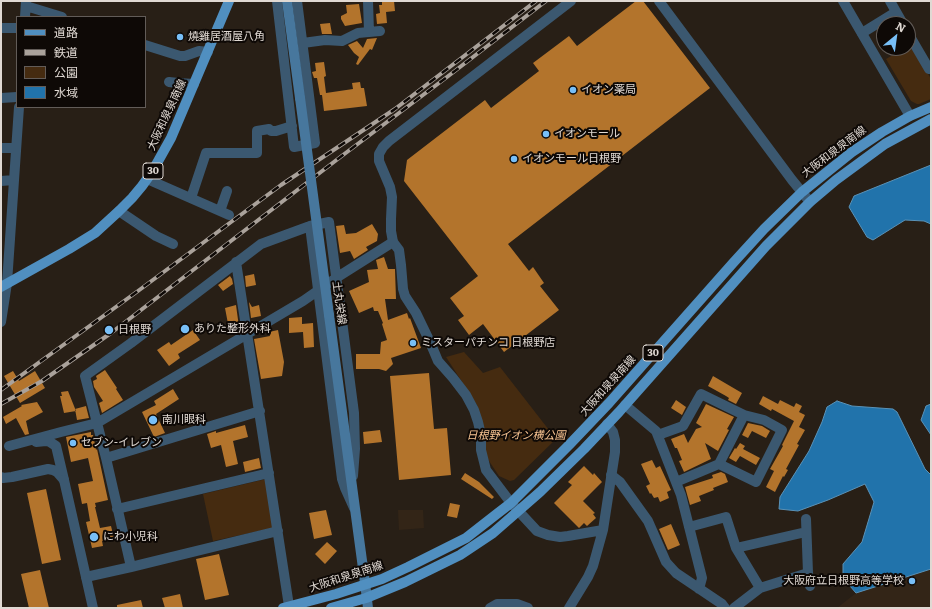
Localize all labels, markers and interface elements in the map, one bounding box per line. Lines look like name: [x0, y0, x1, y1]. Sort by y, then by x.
legend: [16, 16, 146, 108]
north arrow: [876, 16, 916, 56]
text: N: [893, 17, 909, 36]
text: 道路: [54, 23, 78, 41]
place label: 燒雞居酒屋八角: [188, 30, 265, 44]
marker: 燒雞居酒屋八角: [175, 32, 185, 42]
text: 鉄道: [54, 43, 78, 61]
text: 公園: [54, 63, 78, 81]
street label: 大阪和泉泉南線: [145, 77, 189, 153]
text: 水域: [54, 83, 78, 101]
place label: イオン薬局: [581, 83, 636, 97]
marker: イオン薬局: [568, 85, 578, 95]
street label: 大阪和泉泉南線: [799, 124, 869, 180]
place label: イオンモール: [554, 127, 620, 141]
marker: イオンモール: [541, 129, 551, 139]
place label: イオンモール日根野: [522, 152, 621, 166]
marker: イオンモール日根野: [509, 154, 519, 164]
road number: 30: [143, 163, 163, 179]
street label: 土丸栄線: [329, 280, 349, 326]
place label: ありた整形外科: [194, 322, 271, 336]
place label: 日根野: [118, 323, 151, 337]
marker: ありた整形外科: [179, 323, 191, 335]
marker: 日根野: [103, 324, 115, 336]
place label: ミスターパチンコ 日根野店: [421, 336, 555, 350]
marker: ミスターパチンコ 日根野店: [408, 338, 418, 348]
road number: 30: [643, 345, 663, 361]
street label: 大阪和泉泉南線: [577, 353, 639, 419]
place label: 南川眼科: [162, 413, 206, 427]
marker: 南川眼科: [147, 414, 159, 426]
park label: 日根野イオン横公園: [467, 429, 565, 443]
place label: セブン-イレブン: [81, 436, 162, 450]
marker: セブン-イレブン: [68, 438, 78, 448]
place label: にわ小児科: [103, 530, 158, 544]
marker: にわ小児科: [88, 531, 100, 543]
street label: 大阪和泉泉南線: [307, 559, 385, 595]
place label: 大阪府立日根野高等学校: [783, 574, 904, 588]
marker: 大阪府立日根野高等学校: [907, 576, 917, 586]

